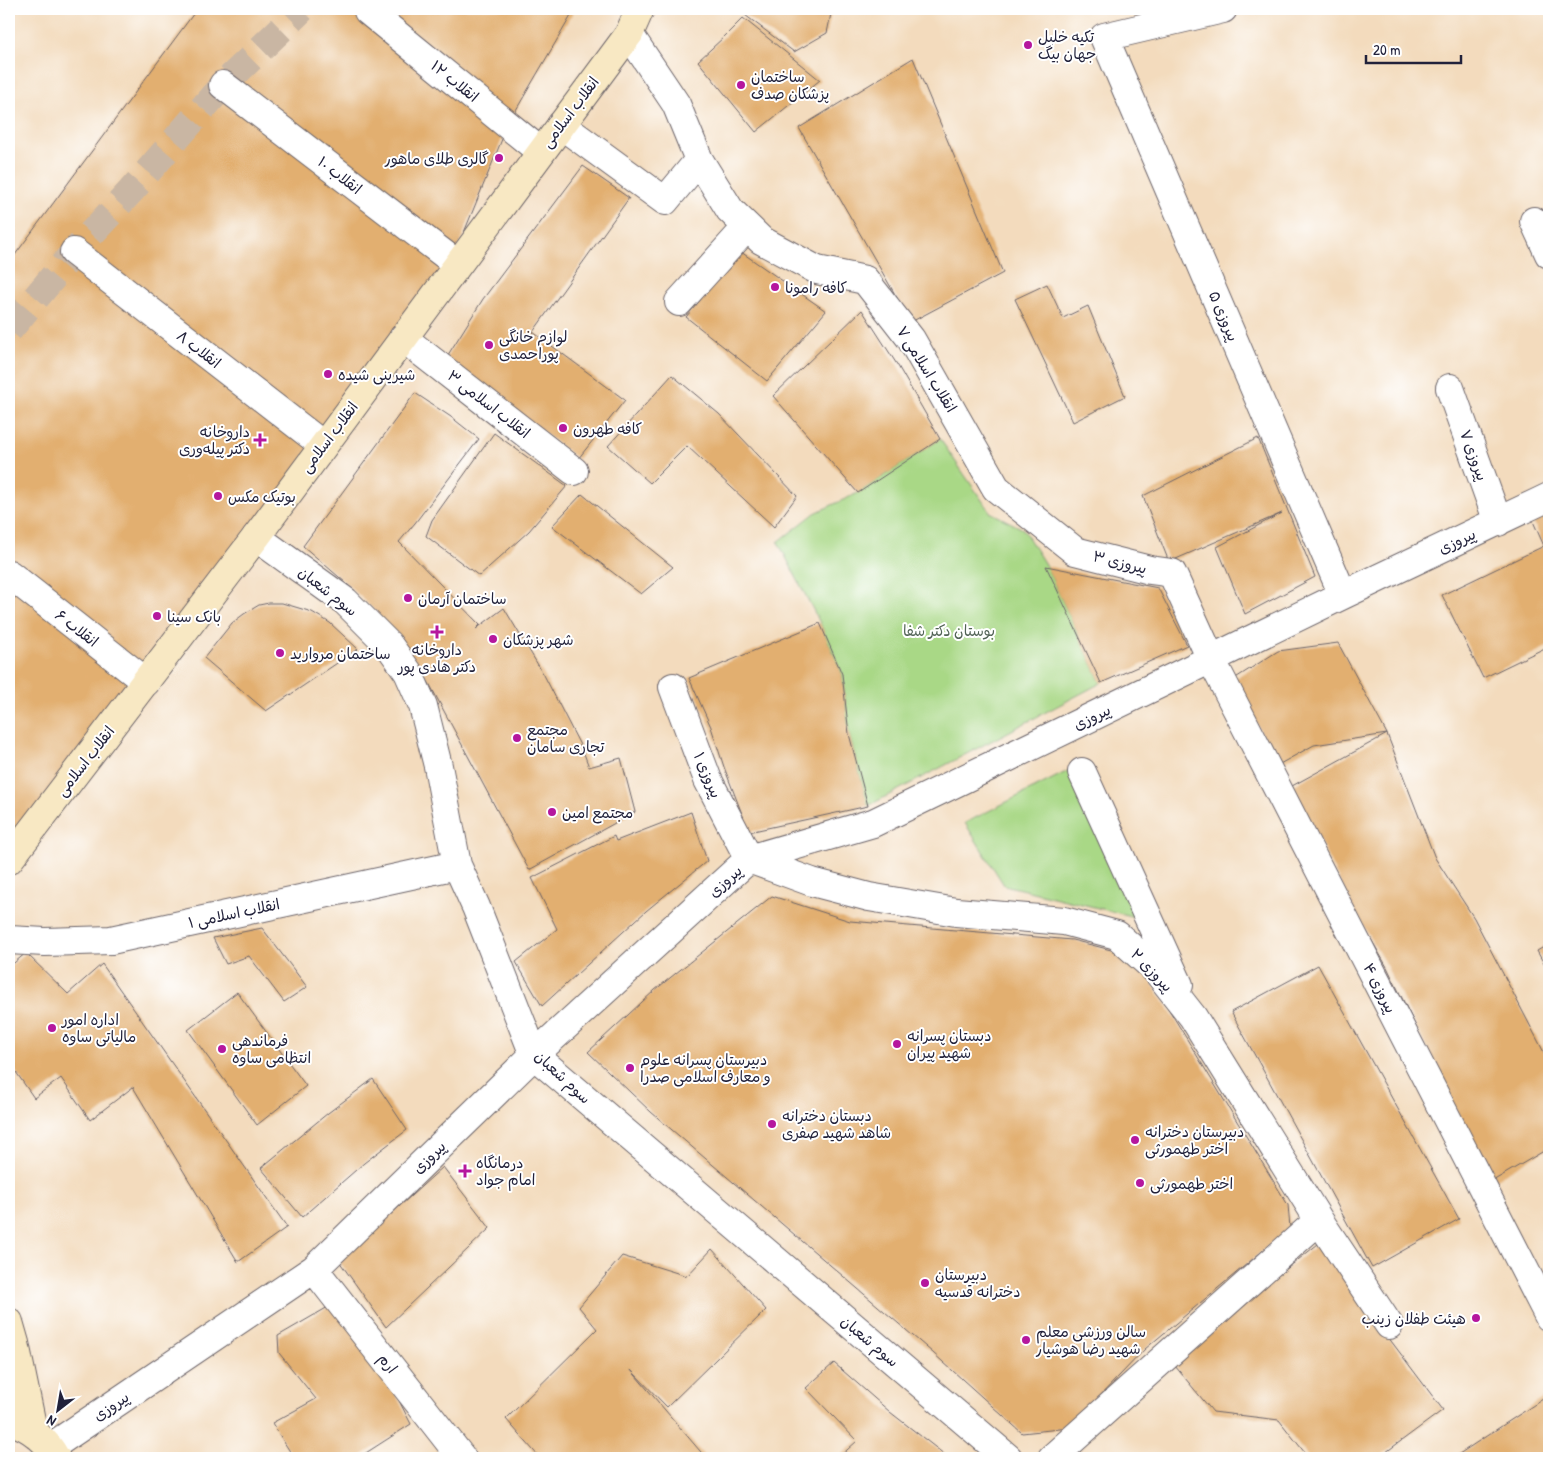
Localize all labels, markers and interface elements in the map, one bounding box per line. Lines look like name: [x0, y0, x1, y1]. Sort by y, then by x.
place label: تکیه خلیل جهان بیگ: [1038, 26, 1096, 64]
scale bar: [1366, 32, 1460, 64]
marker: تکیه خلیل جهان بیگ: [1022, 39, 1034, 51]
text: 20 m: [1373, 39, 1400, 60]
street label: انقلاب ۱۲: [427, 55, 483, 107]
place label: ساختمان پزشکان صدف: [751, 66, 829, 104]
street label: انقلاب اسلامی: [536, 72, 604, 152]
marker: ساختمان پزشکان صدف: [735, 79, 747, 91]
place label: گالری طلای ماهور: [384, 148, 489, 169]
street label: انقلاب ۱۰: [314, 151, 366, 199]
marker: گالری طلای ماهور: [493, 152, 505, 164]
place label: کافه رامونا: [785, 277, 847, 298]
marker: کافه رامونا: [769, 281, 781, 293]
street label: پیروزی ۵: [1204, 288, 1244, 344]
street label: انقلاب اسلامی ۷: [892, 322, 962, 416]
street label: انقلاب ۸: [172, 325, 226, 373]
place label: لوازم خانگی پوراحمدی: [499, 326, 567, 364]
marker: لوازم خانگی پوراحمدی: [483, 339, 495, 351]
place label: شیرینی شیده: [338, 364, 415, 385]
street label: انقلاب اسلامی ۳: [443, 365, 535, 443]
marker: شیرینی شیده: [322, 368, 334, 380]
street label: انقلاب اسلامی: [295, 397, 363, 477]
place label: کافه طهرون: [573, 418, 642, 439]
place label: داروخانه دکتر پیله‌وری: [179, 421, 250, 459]
marker: کافه طهرون: [557, 422, 569, 434]
street label: پیروزی ۷: [1455, 426, 1493, 484]
marker: داروخانه دکتر پیله‌وری: [254, 434, 266, 446]
place label: بوتیک مکس: [228, 486, 296, 507]
marker: بوتیک مکس: [212, 490, 224, 502]
street label: پیروزی: [1435, 523, 1479, 559]
street label: پیروزی ۳: [1091, 545, 1149, 579]
street label: سوم شعبان: [293, 561, 362, 622]
place label: ساختمان آرمان: [418, 588, 507, 609]
marker: ساختمان آرمان: [402, 592, 414, 604]
street label: انقلاب ۶: [51, 604, 103, 652]
place label: بانک سینا: [167, 606, 221, 627]
marker: بانک سینا: [151, 610, 163, 622]
park label: بوستان دکتر شفا: [903, 620, 995, 641]
marker: داروخانه دکتر هادی پور: [431, 626, 443, 638]
place label: شهر پزشکان: [503, 629, 574, 650]
marker: شهر پزشکان: [487, 633, 499, 645]
place label: داروخانه دکتر هادی پور: [397, 639, 476, 677]
place label: ساختمان مروارید: [290, 643, 391, 664]
marker: ساختمان مروارید: [274, 647, 286, 659]
street label: پیروزی: [1070, 699, 1114, 735]
place label: مجتمع تجاری سامان: [527, 719, 605, 757]
street label: انقلاب اسلامی: [51, 721, 119, 801]
marker: مجتمع تجاری سامان: [511, 732, 523, 744]
street label: پیروزی ۱: [689, 749, 727, 801]
place label: مجتمع امین: [562, 802, 633, 824]
marker: مجتمع امین: [546, 806, 558, 818]
street label: پیروزی: [703, 860, 747, 902]
street label: انقلاب اسلامی ۱: [186, 893, 282, 933]
street label: پیروزی ۲: [1126, 944, 1178, 996]
street label: پیروزی ۴: [1358, 959, 1402, 1017]
place label: اداره امور مالیاتی ساوه: [61, 1009, 136, 1047]
marker: اداره امور مالیاتی ساوه: [46, 1022, 58, 1034]
place label: دبستان پسرانه شهید پیران: [907, 1025, 991, 1063]
place label: فرماندهی انتظامی ساوه: [232, 1030, 311, 1068]
marker: دبستان پسرانه شهید پیران: [891, 1038, 903, 1050]
marker: فرماندهی انتظامی ساوه: [216, 1043, 228, 1055]
street label: سوم شعبان: [529, 1046, 596, 1110]
place label: دبیرستان پسرانه علوم و معارف اسلامی صدرا: [640, 1049, 771, 1087]
marker: دبیرستان پسرانه علوم و معارف اسلامی صدرا: [624, 1062, 636, 1074]
place label: دبستان دخترانه شاهد شهید صفری: [782, 1105, 891, 1143]
marker: دبستان دخترانه شاهد شهید صفری: [766, 1118, 778, 1130]
place label: دبیرستان دخترانه اختر طهمورثی: [1145, 1121, 1244, 1159]
marker: دبیرستان دخترانه اختر طهمورثی: [1129, 1134, 1141, 1146]
street label: پیروزی: [408, 1136, 450, 1178]
place label: درمانگاه امام جواد: [476, 1152, 535, 1191]
marker: درمانگاه امام جواد: [458, 1164, 472, 1178]
place label: اختر طهمورثی: [1150, 1173, 1233, 1194]
marker: اختر طهمورثی: [1134, 1177, 1146, 1189]
place label: دبیرستان دخترانه قدسیه: [935, 1264, 1021, 1302]
marker: دبیرستان دخترانه قدسیه: [919, 1277, 931, 1289]
place label: هیئت طفلان زینب: [1362, 1308, 1466, 1329]
street label: سوم شعبان: [835, 1311, 903, 1373]
marker: هیئت طفلان زینب: [1470, 1312, 1482, 1324]
place label: سالن ورزشی معلم شهید رضا هوشیار: [1035, 1321, 1146, 1359]
marker: سالن ورزشی معلم شهید رضا هوشیار: [1020, 1334, 1032, 1346]
street label: ارم: [373, 1349, 403, 1378]
north arrow: [32, 1384, 82, 1434]
street label: پیروزی: [89, 1386, 133, 1426]
text: N: [42, 1411, 59, 1432]

